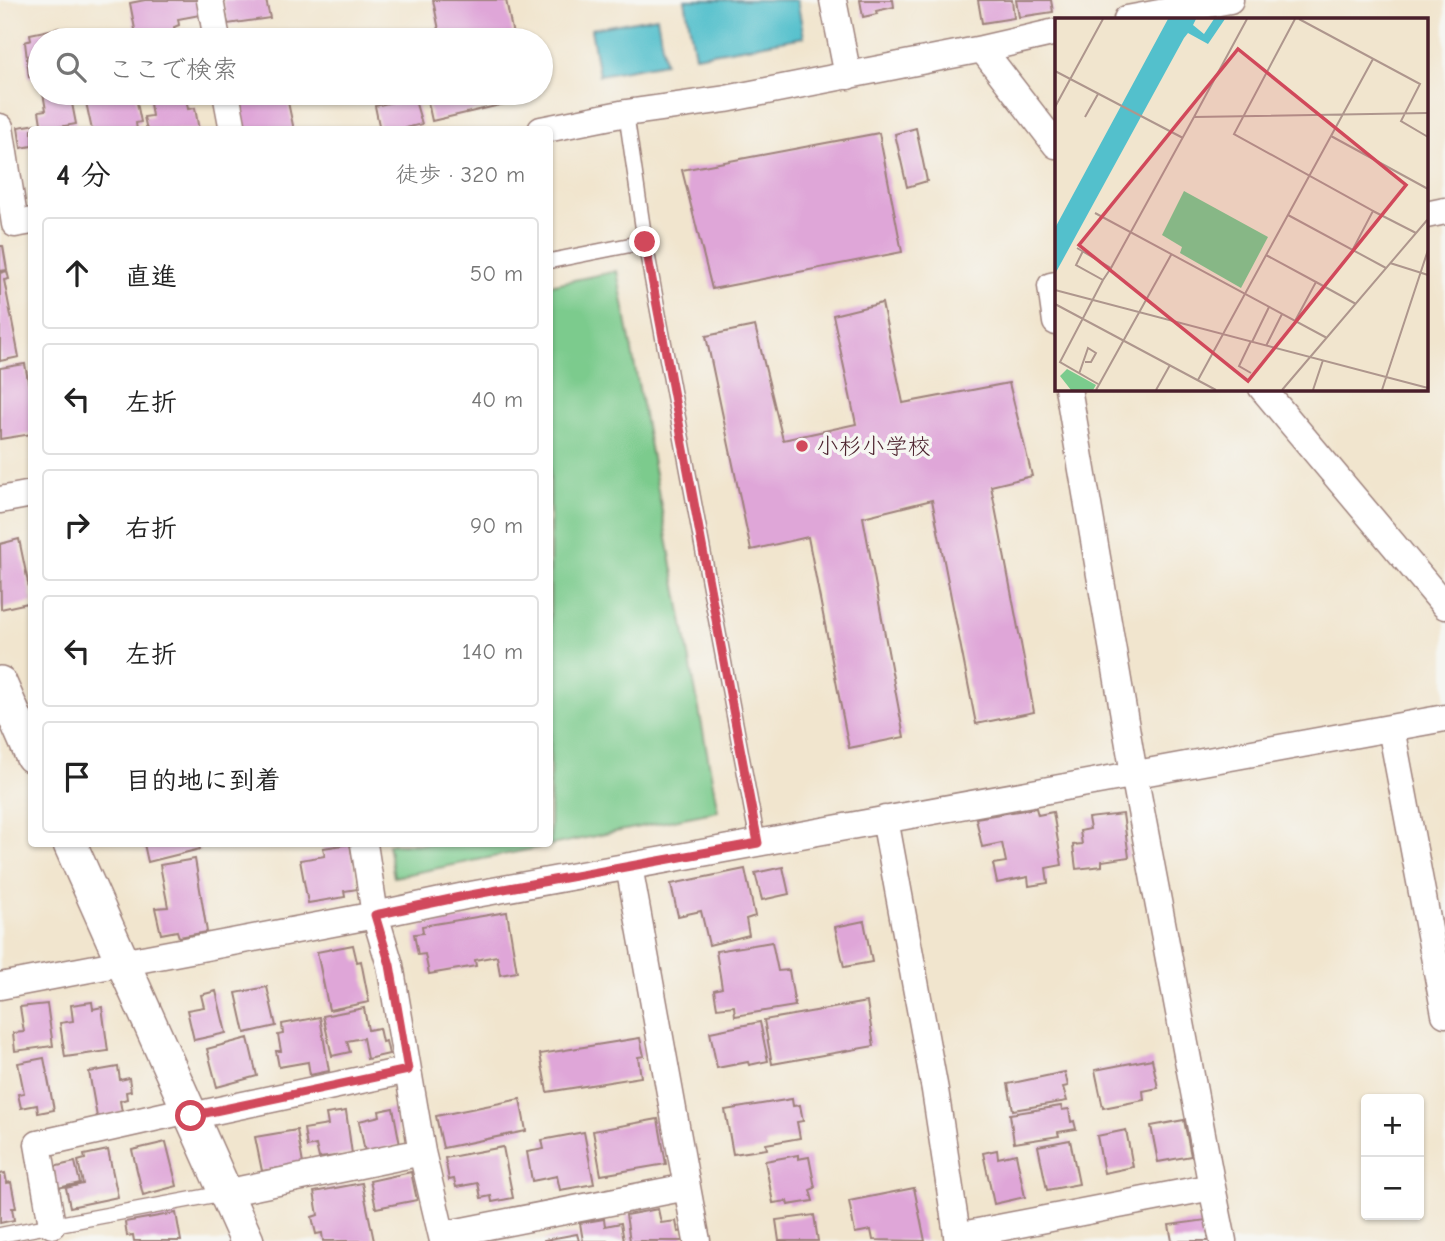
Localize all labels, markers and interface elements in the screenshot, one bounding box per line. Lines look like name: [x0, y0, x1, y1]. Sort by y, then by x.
inset map: [1055, 18, 1428, 390]
search box: [28, 28, 553, 105]
icon: search: [52, 48, 90, 86]
text: ここで検索: [108, 55, 238, 85]
text: 4 分: [56, 158, 111, 193]
text: 徒歩 · 320 m: [395, 161, 525, 188]
route end: [629, 226, 660, 257]
icon: ahead: [58, 254, 96, 292]
text: 50 m: [470, 260, 523, 287]
text: 直進: [125, 262, 177, 292]
icon: left: [58, 380, 96, 418]
text: 40 m: [471, 386, 523, 413]
text: 左折: [125, 388, 177, 418]
place label: 小杉小学校: [816, 433, 931, 460]
marker: 小杉小学校: [794, 438, 810, 454]
icon: right: [58, 506, 96, 544]
text: 90 m: [470, 512, 523, 539]
text: 右折: [125, 514, 177, 544]
icon: left: [58, 632, 96, 670]
text: 140 m: [462, 638, 523, 665]
text: 左折: [125, 640, 177, 670]
icon: arrive: [58, 758, 96, 796]
text: 目的地に到着: [125, 766, 281, 796]
map controls: [1361, 1094, 1424, 1220]
button: +: [1361, 1094, 1424, 1157]
route start: [175, 1100, 206, 1131]
button: −: [1361, 1157, 1424, 1220]

